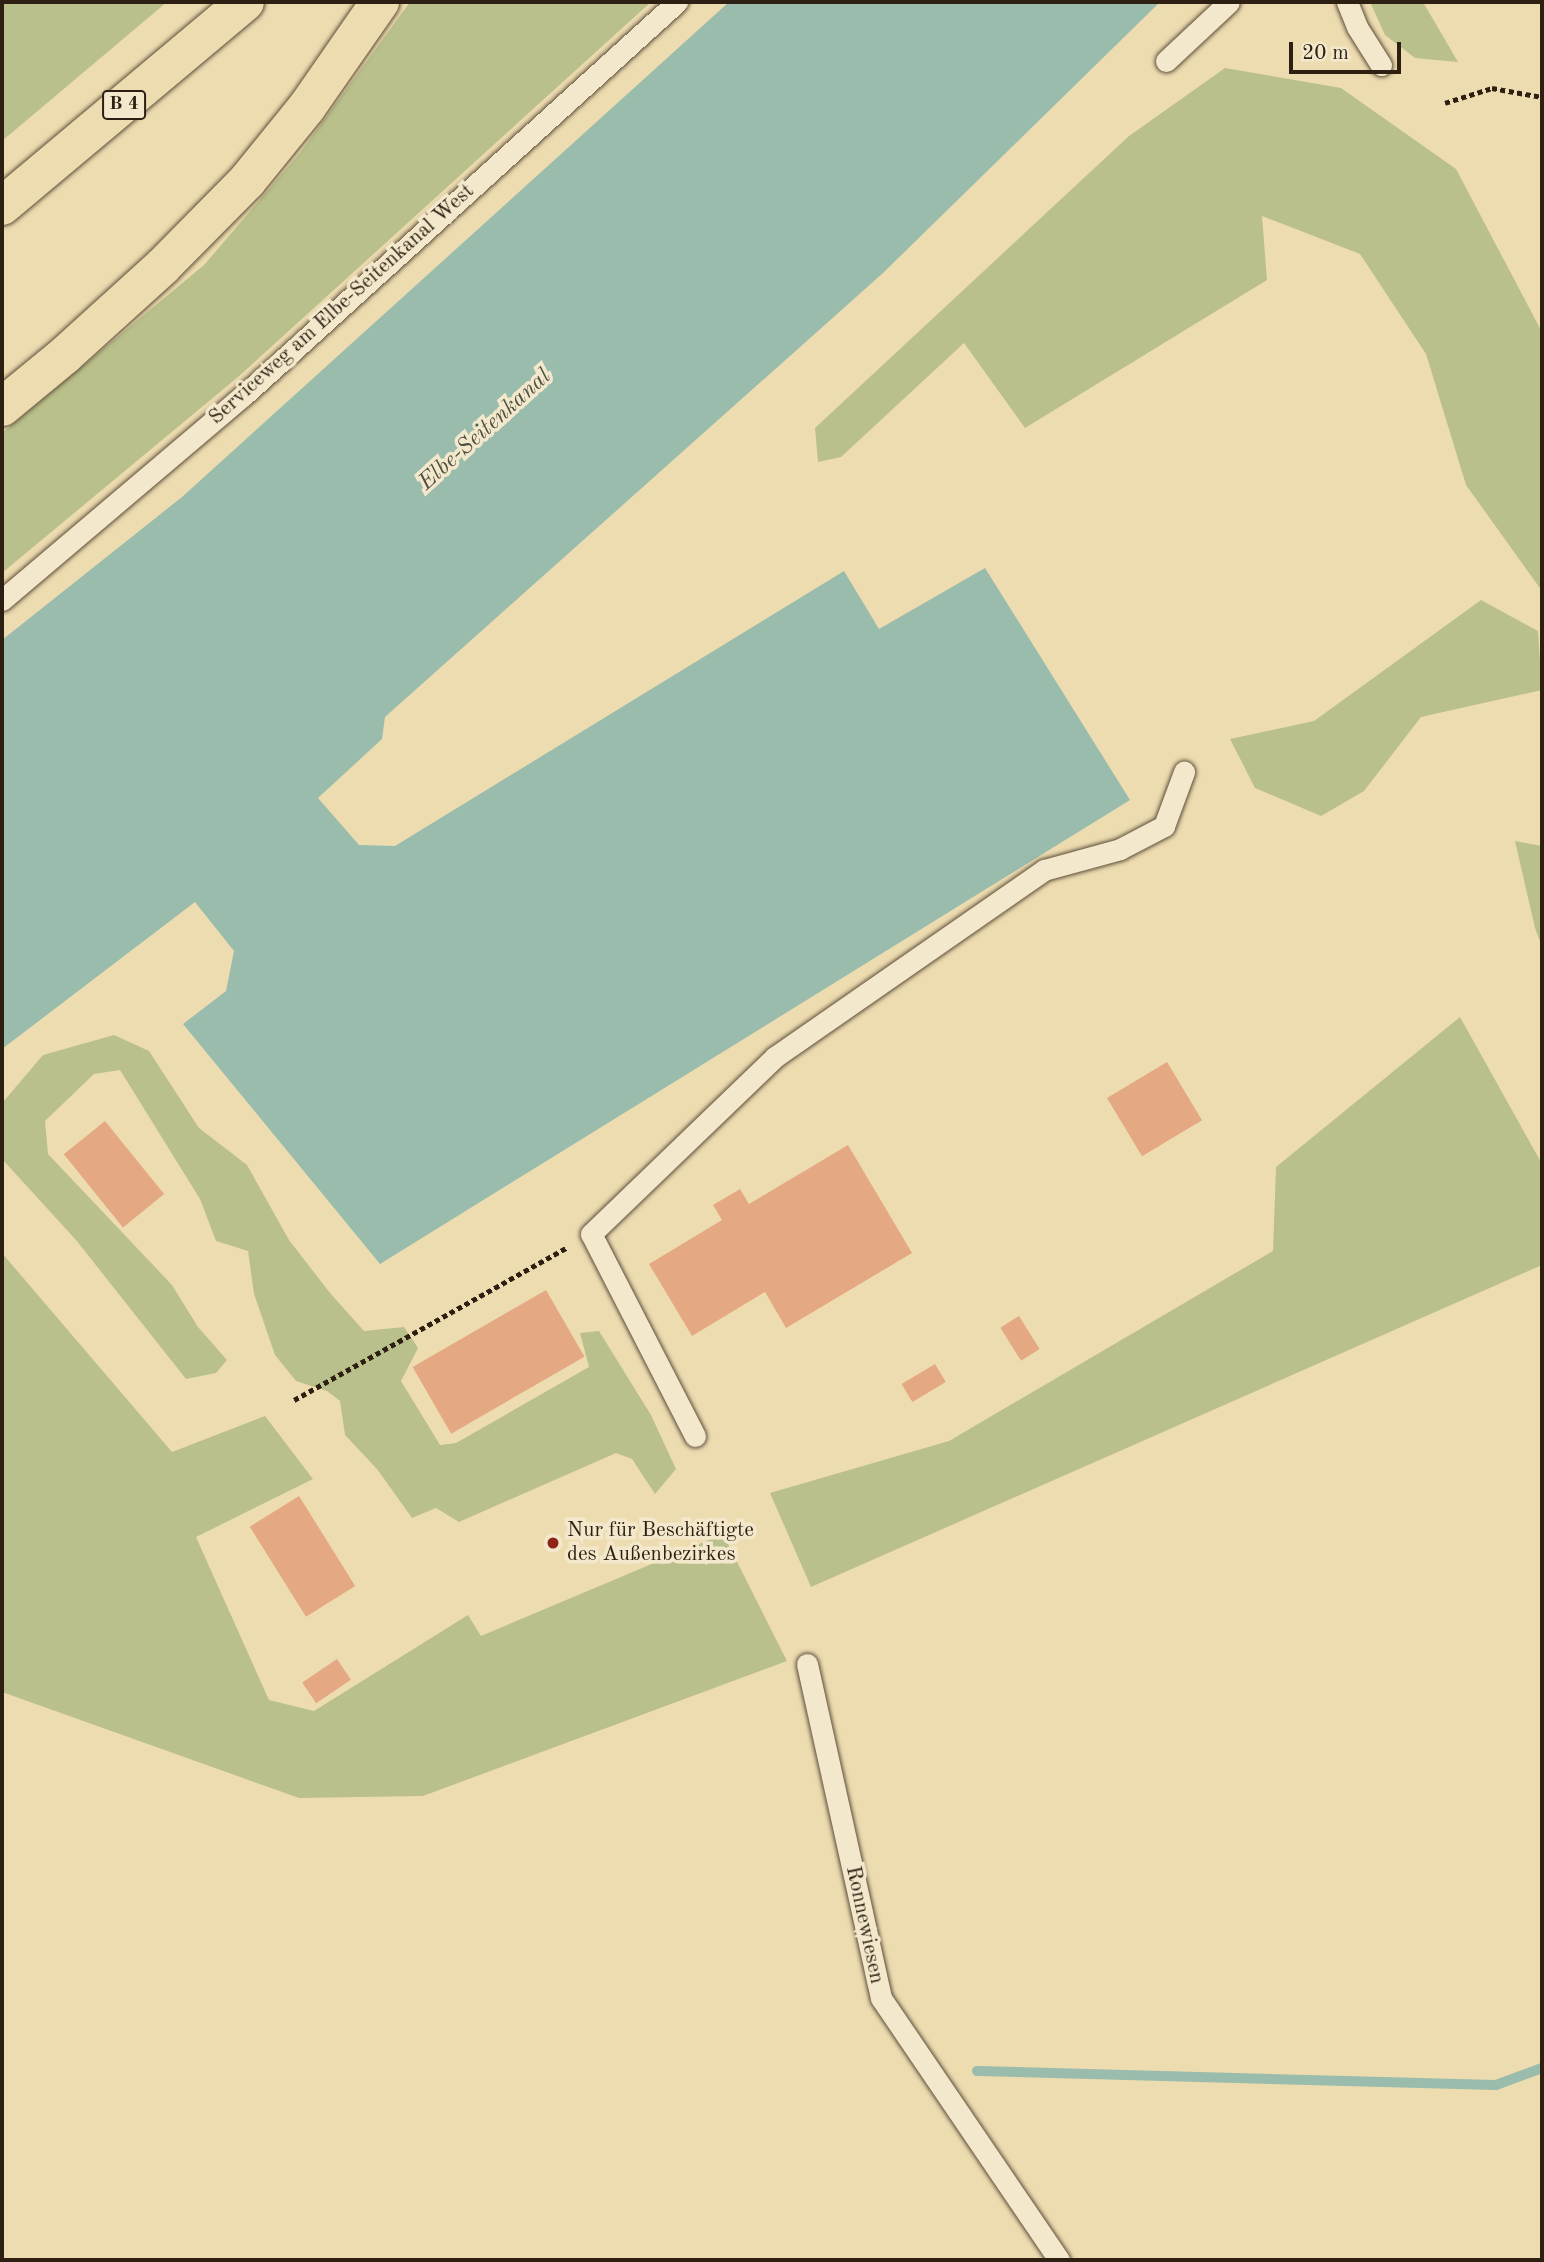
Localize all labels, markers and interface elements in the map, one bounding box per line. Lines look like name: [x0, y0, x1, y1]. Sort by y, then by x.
scale bar: [1292, 28, 1404, 72]
text: 20 m: [1302, 43, 1349, 64]
road number: B 4: [101, 90, 147, 120]
street label: Serviceweg am Elbe-Seitenkanal West: [204, 179, 480, 431]
water label: Elbe-Seitenkanal: [413, 363, 557, 497]
place label: Nur für Beschäftigte des Außenbezirkes: [567, 1518, 754, 1568]
marker: Nur für Beschäftigte des Außenbezirkes: [545, 1535, 561, 1551]
street label: Ronnewiesen: [839, 1864, 889, 1986]

